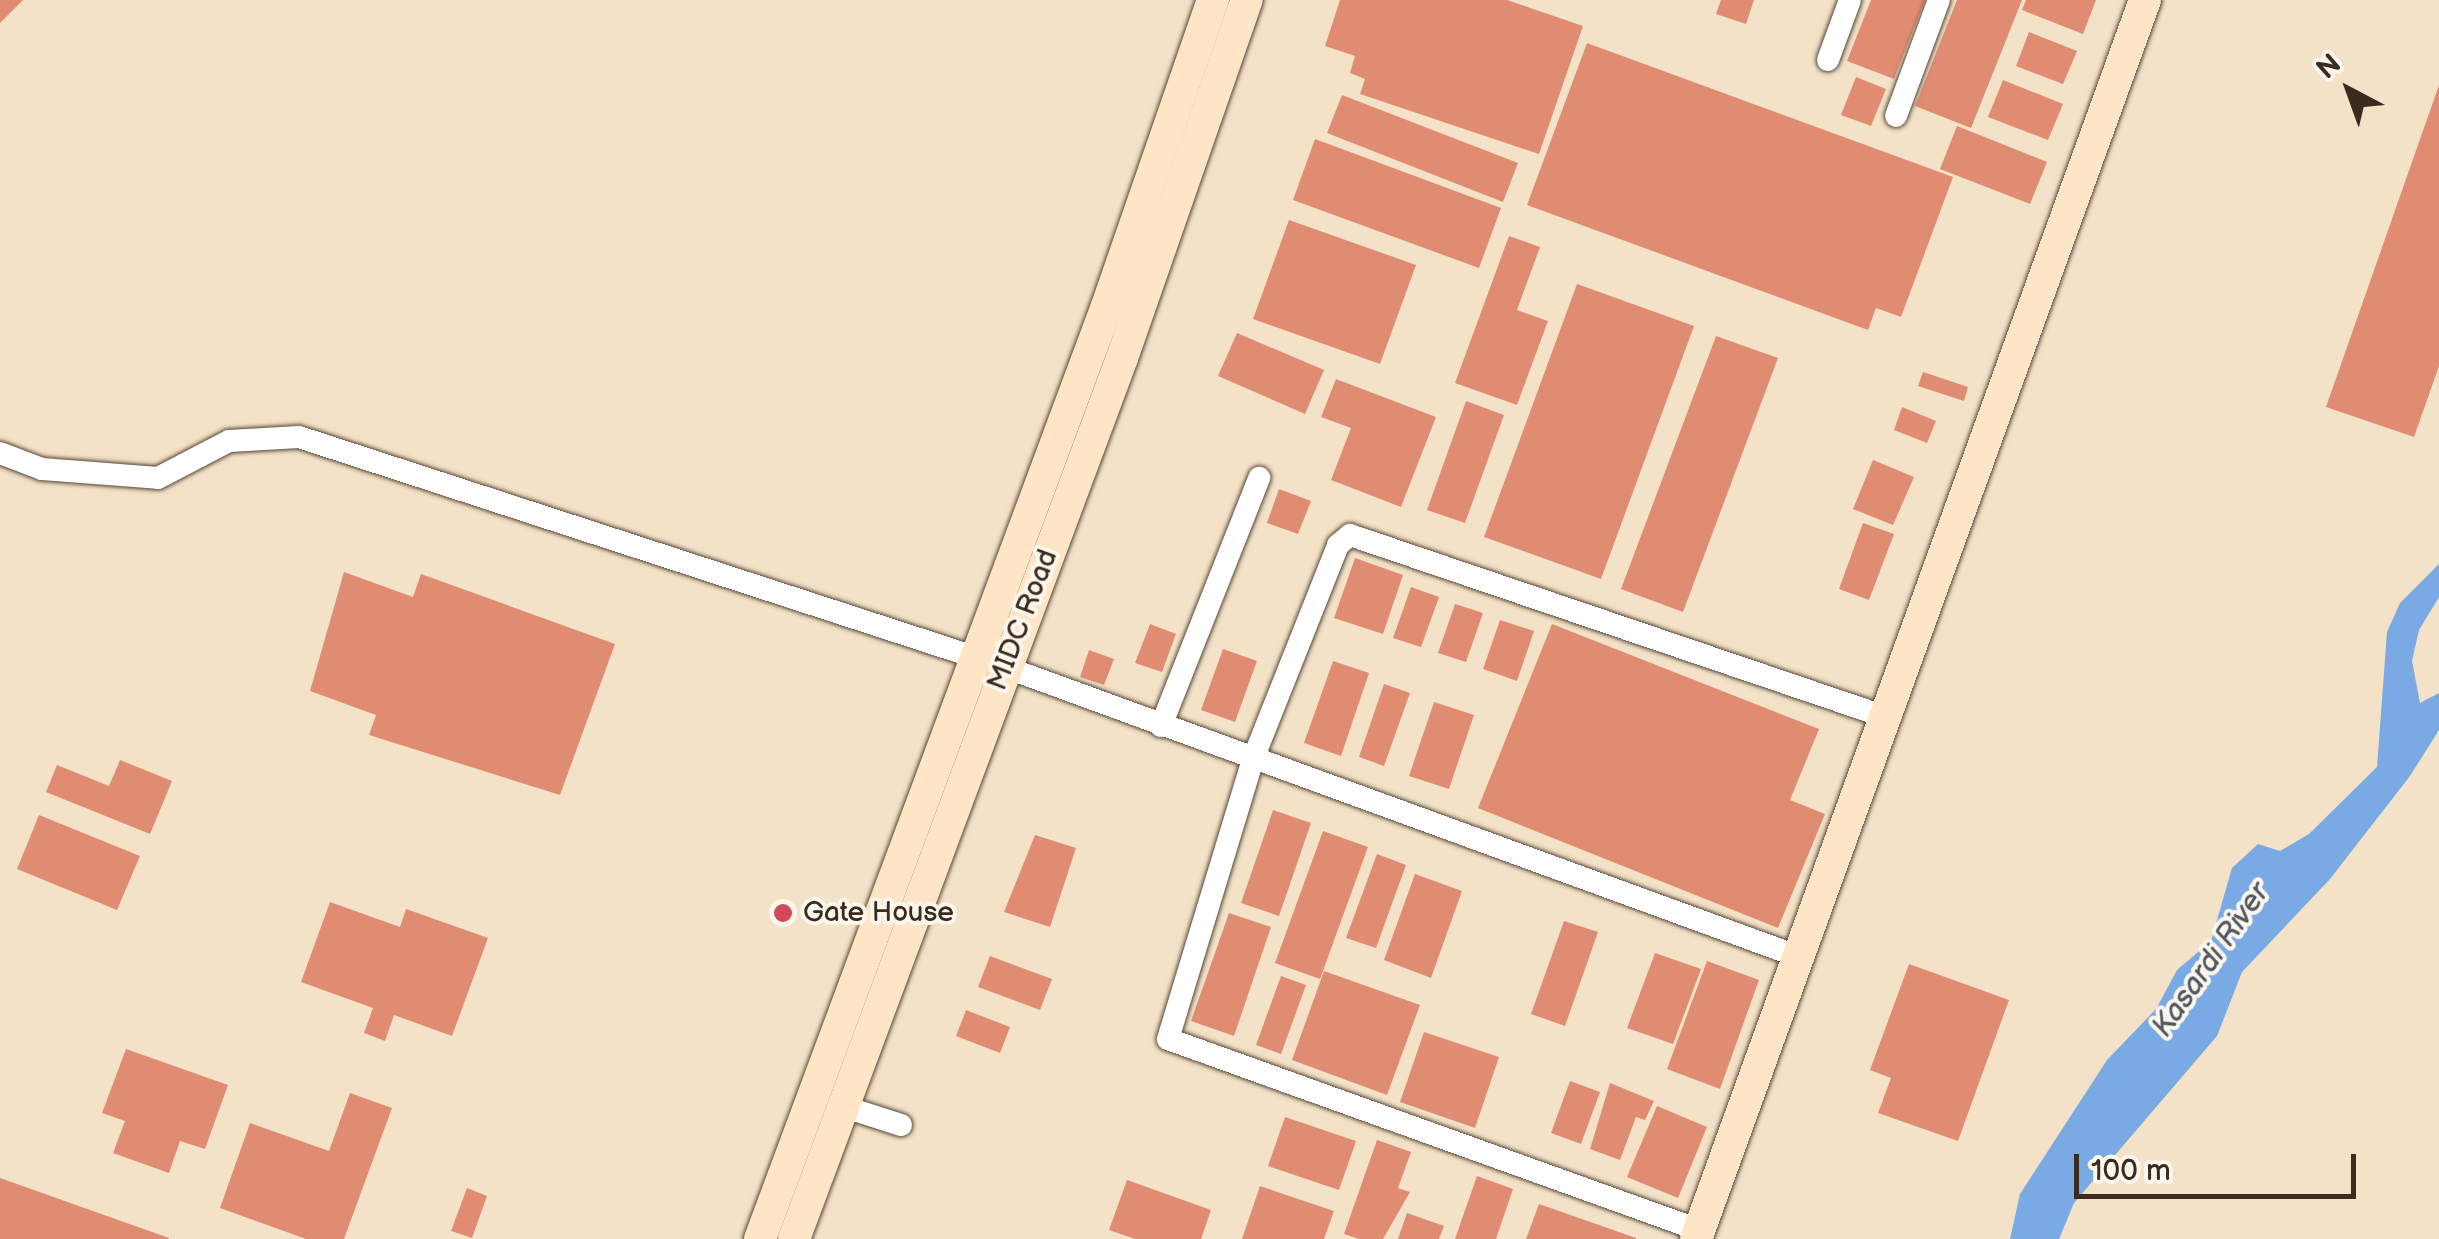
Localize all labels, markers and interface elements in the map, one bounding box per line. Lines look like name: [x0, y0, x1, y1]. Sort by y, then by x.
north arrow: [2299, 40, 2399, 140]
text: N: [2310, 48, 2348, 86]
street label: MIDC Road: [981, 545, 1065, 695]
water label: Kasardi River: [2145, 876, 2277, 1044]
place label: Gate House: [803, 896, 954, 930]
marker: Gate House: [772, 902, 794, 924]
scale bar: [2079, 1134, 2362, 1196]
text: 100 m: [2091, 1153, 2171, 1189]

